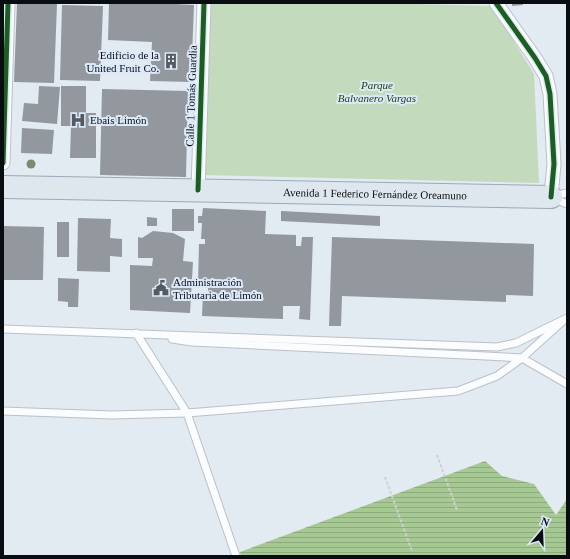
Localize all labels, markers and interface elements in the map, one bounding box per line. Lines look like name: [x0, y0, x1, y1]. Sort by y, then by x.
street label: Calle 1 Tomás Guardia: [183, 45, 199, 147]
place label: Edificio de la United Fruit Co.: [87, 49, 159, 74]
building icon: Edificio de la United Fruit Co.: [162, 52, 180, 70]
park label: Parque Balvanero Vargas: [338, 79, 416, 104]
hospital icon: Ebais Limón: [69, 111, 87, 129]
place label: Ebais Limón: [90, 114, 147, 126]
street label: Avenida 1 Federico Fernández Oreamuno: [283, 186, 467, 201]
place label: Administración Tributaria de Limón: [173, 276, 262, 301]
public building icon: Administración Tributaria de Limón: [152, 279, 170, 297]
north arrow: [522, 511, 562, 551]
text: N: [540, 515, 551, 529]

